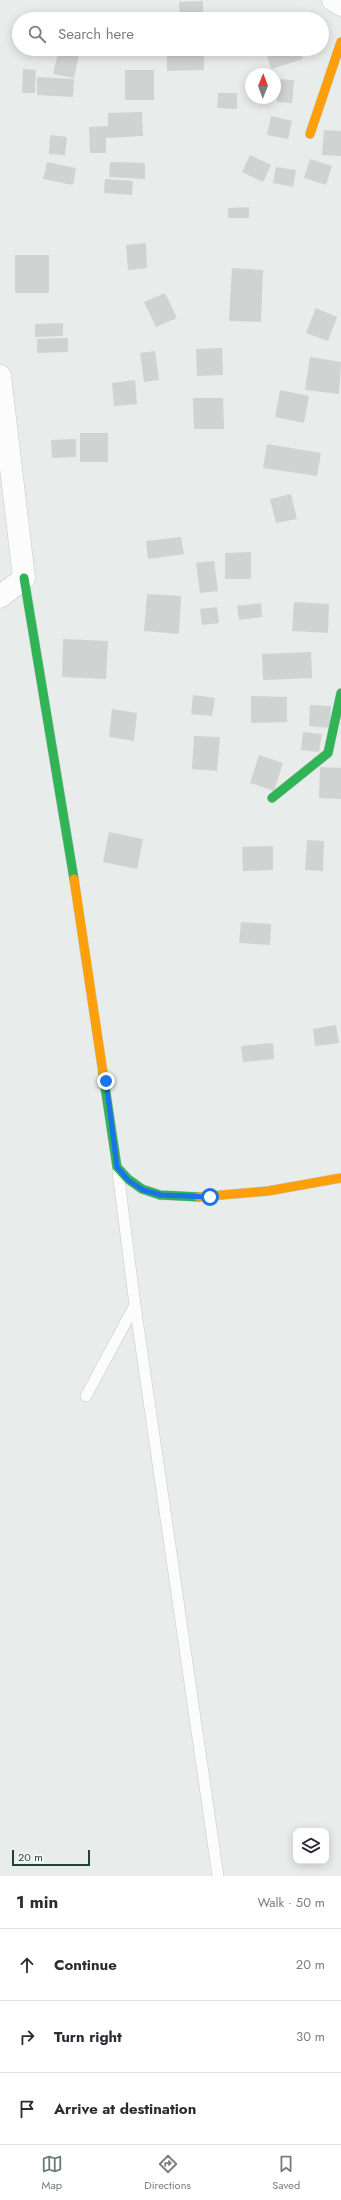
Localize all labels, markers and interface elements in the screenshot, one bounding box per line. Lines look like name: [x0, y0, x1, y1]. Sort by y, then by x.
search box: [12, 12, 329, 56]
icon: search: [26, 23, 48, 45]
text: Search here: [58, 23, 134, 45]
north arrow: [245, 68, 281, 104]
route end: [97, 1072, 115, 1090]
route start: [201, 1188, 219, 1206]
map controls: [293, 1828, 329, 1864]
button: layers: [293, 1828, 329, 1864]
scale bar: [12, 1848, 90, 1867]
text: 20 m: [18, 1849, 43, 1865]
text: 1 min: [16, 1890, 58, 1914]
text: Walk · 50 m: [258, 1893, 325, 1912]
icon: ahead: [16, 1954, 38, 1976]
text: Continue: [54, 1954, 117, 1976]
text: 20 m: [296, 1955, 325, 1974]
icon: right: [16, 2026, 38, 2048]
text: Turn right: [54, 2026, 122, 2048]
text: 30 m: [296, 2027, 325, 2046]
icon: arrive: [16, 2098, 38, 2120]
text: Arrive at destination: [54, 2098, 196, 2120]
tab: Map: [41, 2153, 63, 2193]
tab: Directions: [144, 2153, 191, 2193]
tab: Saved: [272, 2153, 300, 2193]

